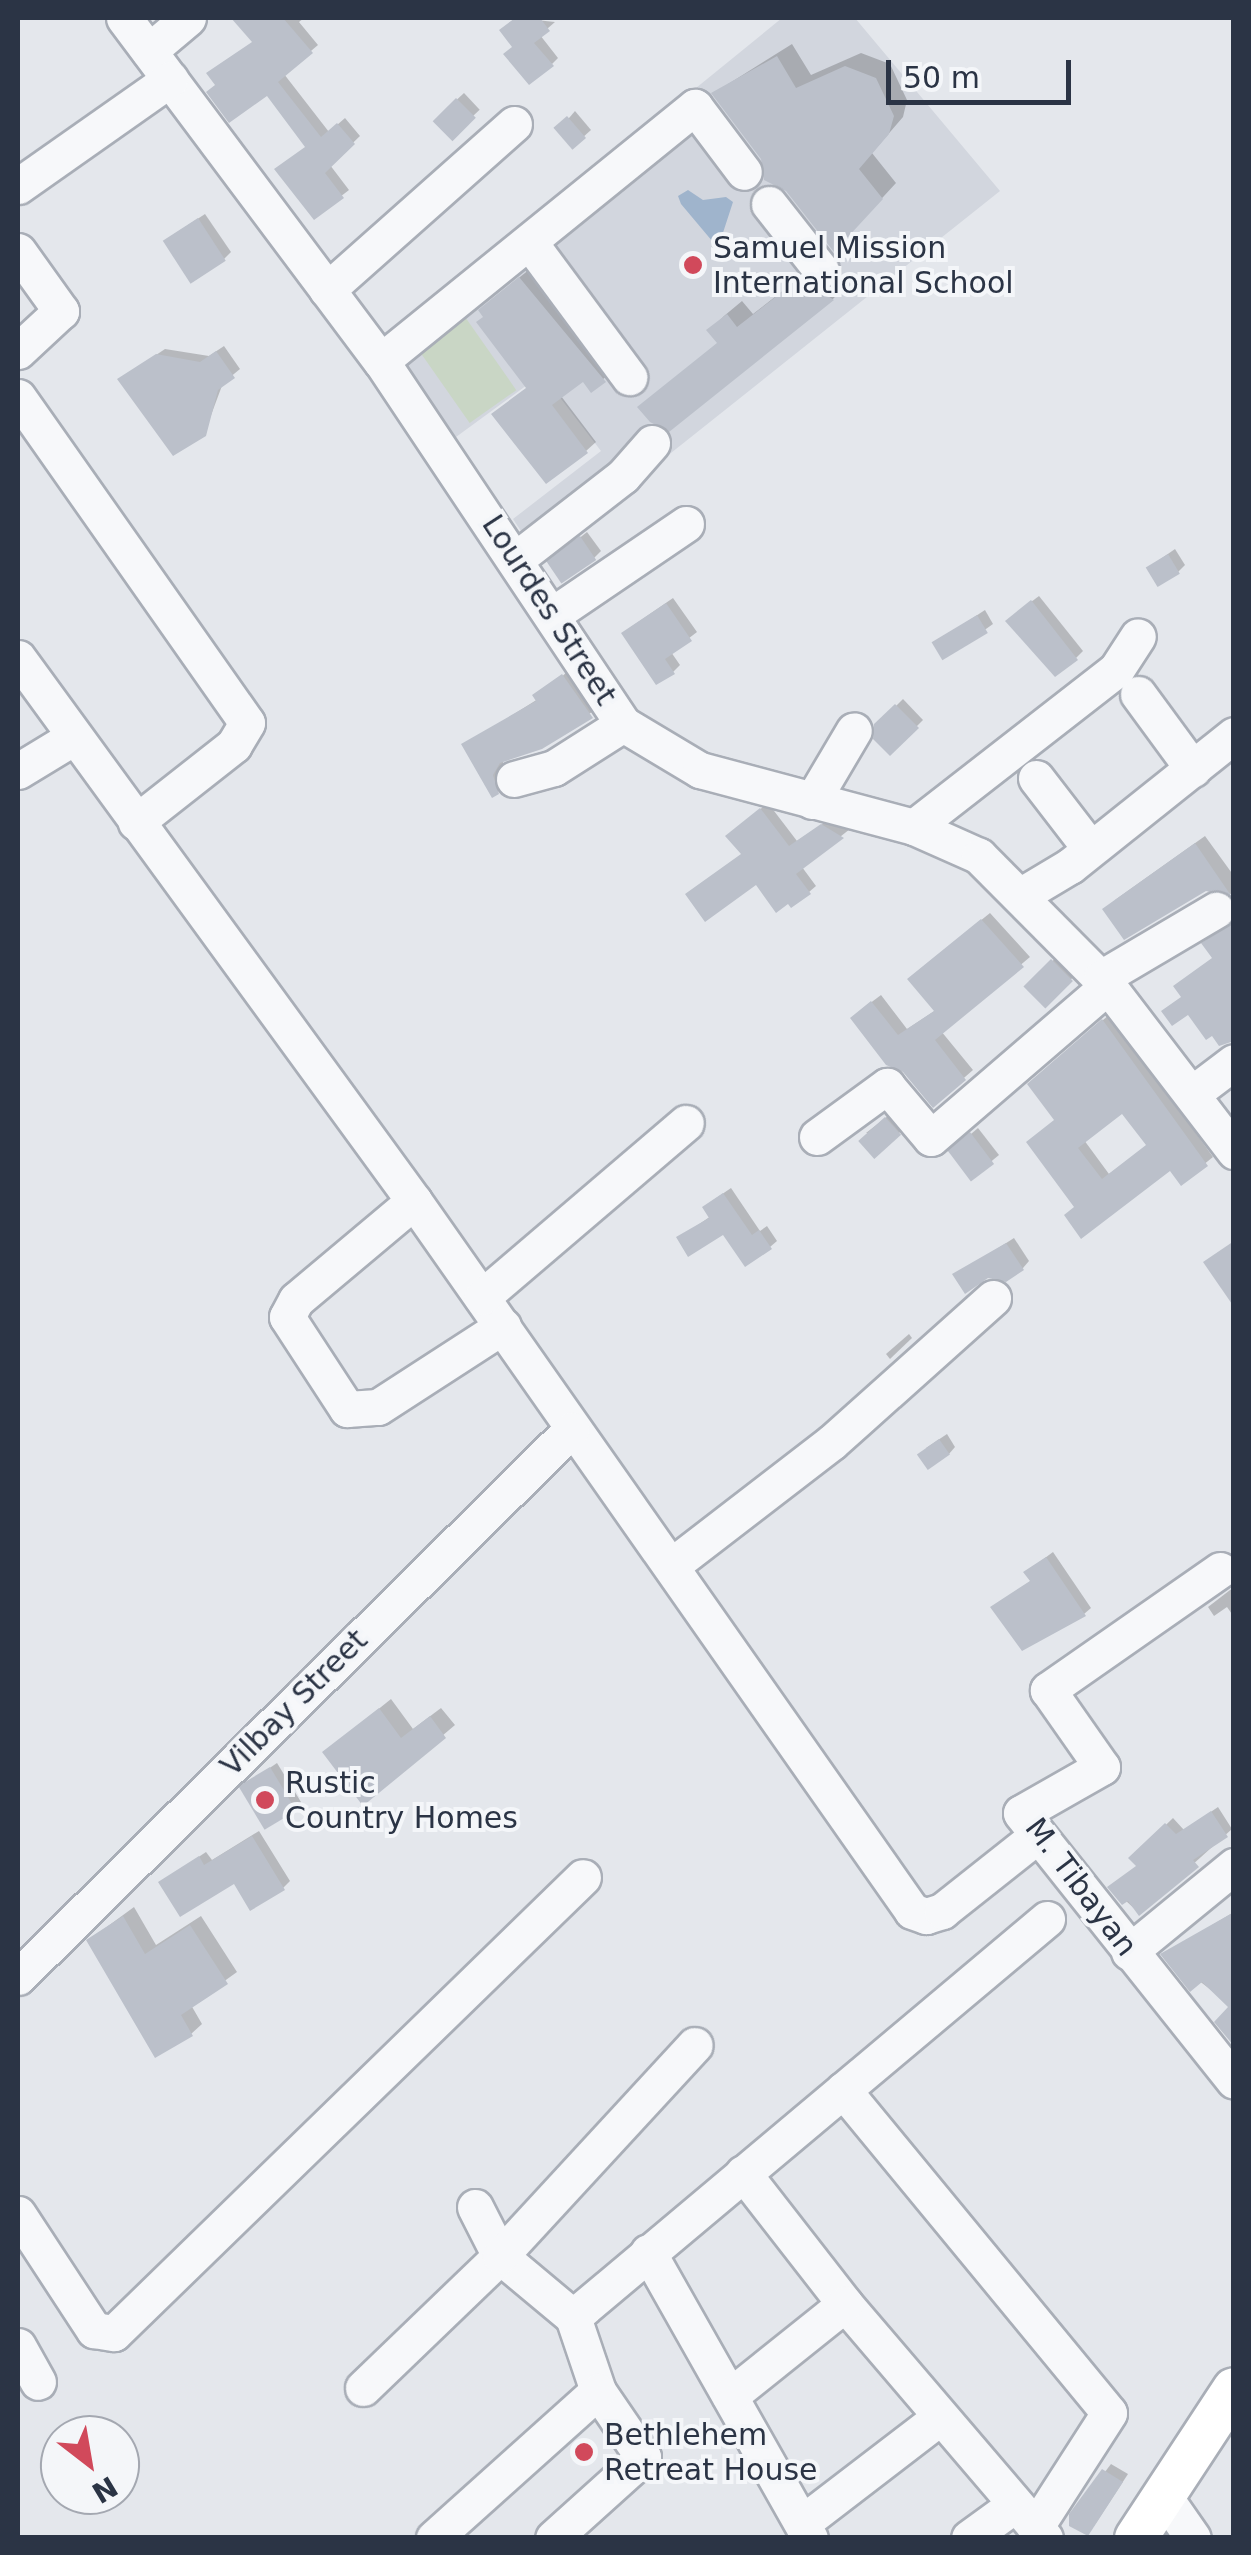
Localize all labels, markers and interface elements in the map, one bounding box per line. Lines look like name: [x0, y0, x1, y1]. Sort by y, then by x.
scale bar: [891, 40, 1076, 102]
text: 50 m: [903, 60, 980, 95]
place label: Samuel Mission International School: [713, 230, 1014, 300]
marker: Samuel Mission International School: [682, 254, 704, 276]
street label: Lourdes Street: [474, 508, 624, 712]
street label: Vilbay Street: [213, 1622, 375, 1784]
place label: Rustic Country Homes: [285, 1765, 518, 1836]
marker: Rustic Country Homes: [254, 1789, 276, 1811]
street label: M. Tibayan: [1017, 1811, 1145, 1963]
north arrow: [40, 2415, 140, 2515]
place label: Bethlehem Retreat House: [604, 2417, 818, 2488]
marker: Bethlehem Retreat House: [573, 2441, 595, 2463]
text: N: [86, 2469, 123, 2510]

